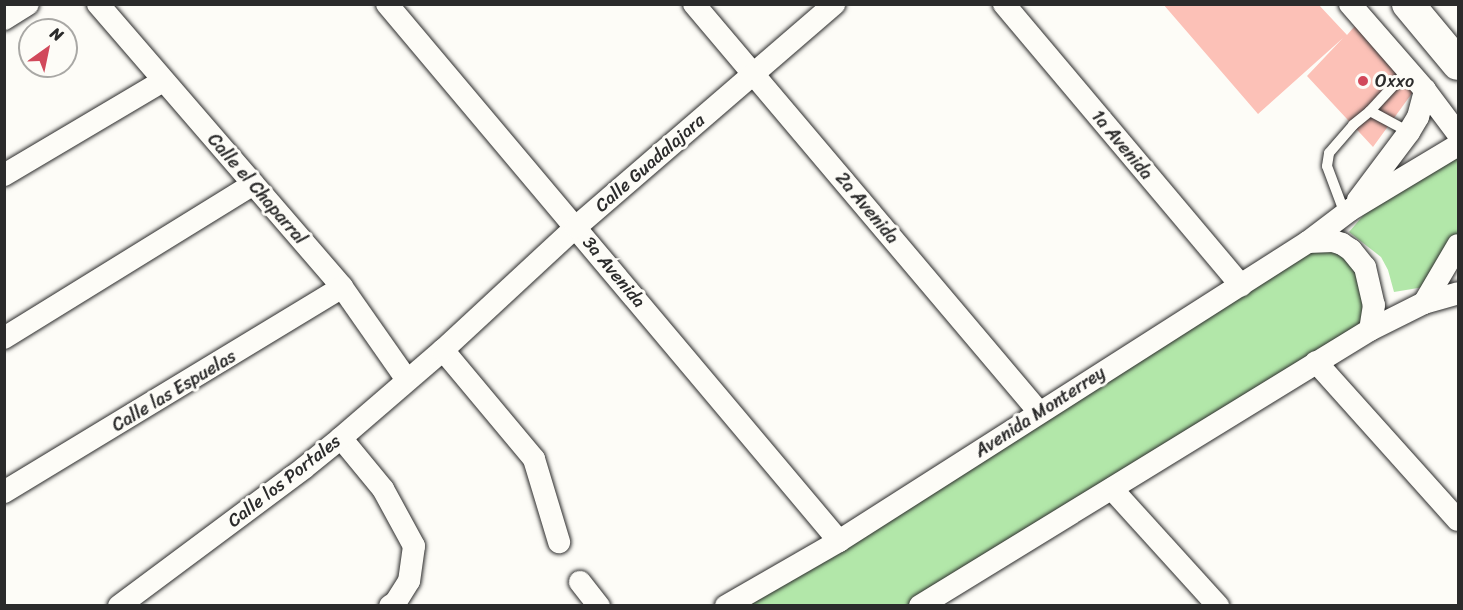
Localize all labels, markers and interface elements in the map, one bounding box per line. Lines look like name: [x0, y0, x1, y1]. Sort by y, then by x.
north arrow: [18, 18, 78, 78]
text: N: [44, 19, 70, 49]
place label: Oxxo: [1375, 70, 1414, 92]
marker: Oxxo: [1356, 74, 1370, 88]
street label: 1a Avenida: [1087, 106, 1157, 184]
street label: Calle Guadalajara: [591, 110, 709, 216]
street label: Calle el Chaparral: [203, 129, 311, 249]
street label: 2a Avenida: [831, 168, 903, 248]
street label: 3a Avenida: [578, 232, 650, 312]
street label: Calle las Espuelas: [108, 346, 240, 436]
street label: Avenida Monterrey: [971, 362, 1109, 462]
street label: Calle los Portales: [223, 430, 345, 532]

